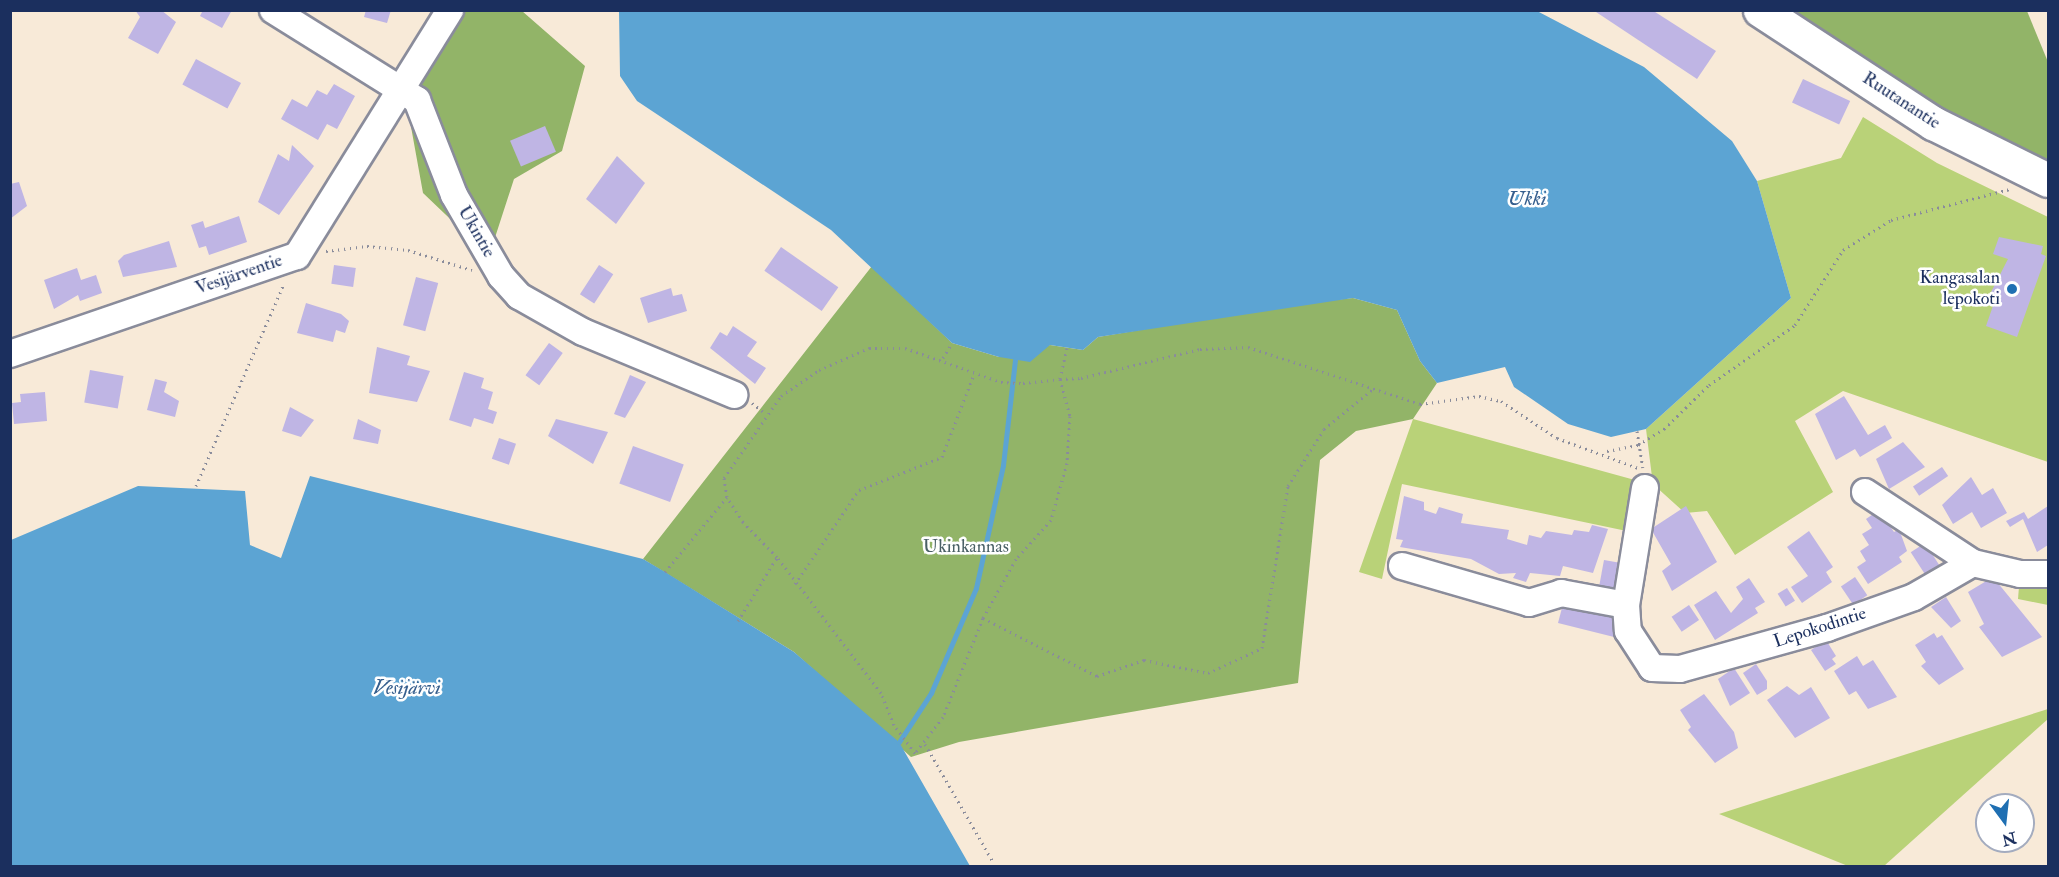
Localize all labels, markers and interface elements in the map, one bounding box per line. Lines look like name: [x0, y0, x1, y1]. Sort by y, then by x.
street label: Ruutanantie: [1858, 68, 1944, 134]
water label: Ukki: [1508, 186, 1546, 210]
street label: Ukintie: [453, 202, 499, 262]
street label: Vesijärventie: [193, 250, 285, 300]
place label: Kangasalan lepokoti: [1920, 268, 2000, 310]
marker: Kangasalan lepokoti: [2005, 282, 2019, 296]
park label: Ukinkannas: [923, 536, 1009, 558]
street label: Lepokodintie: [1771, 603, 1869, 653]
water label: Vesijärvi: [373, 675, 441, 699]
north arrow: [1975, 793, 2035, 853]
text: N: [2000, 827, 2019, 850]

